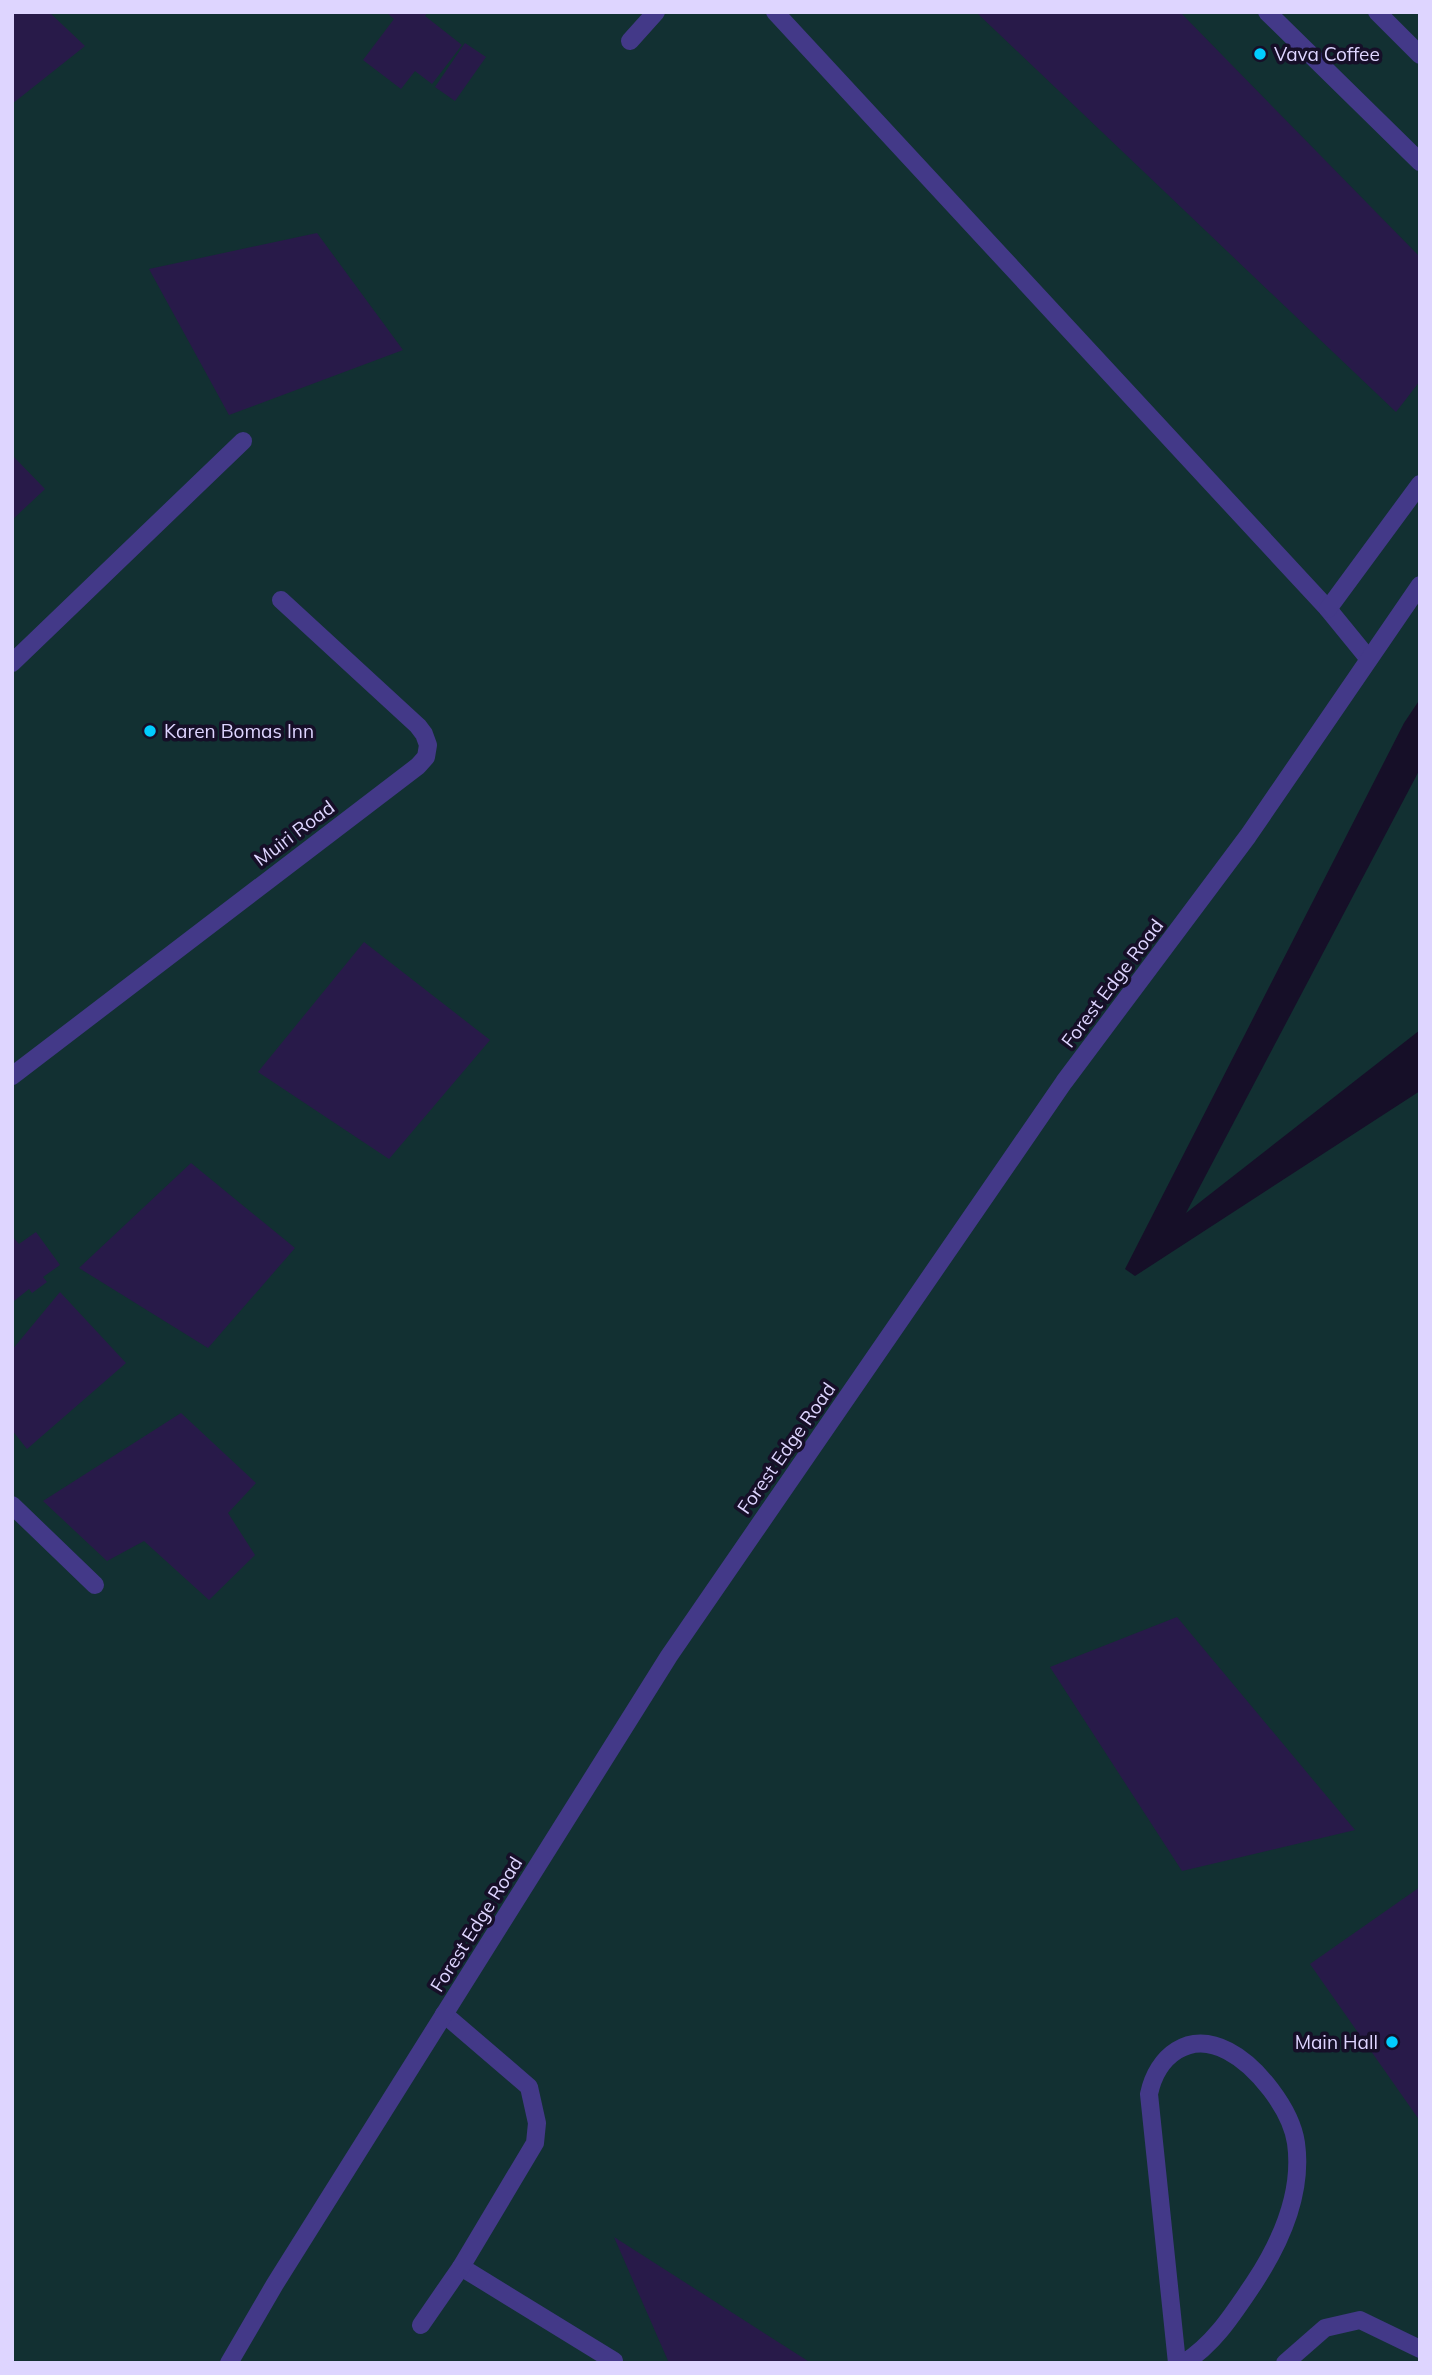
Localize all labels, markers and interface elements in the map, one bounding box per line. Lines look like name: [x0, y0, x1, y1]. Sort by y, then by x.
place label: Vava Coffee: [1274, 42, 1380, 66]
marker: Vava Coffee: [1252, 46, 1268, 62]
place label: Karen Bomas Inn: [164, 719, 314, 743]
marker: Karen Bomas Inn: [142, 723, 158, 739]
street label: Muiri Road: [249, 795, 339, 871]
street label: Forest Edge Road: [1056, 914, 1168, 1052]
street label: Forest Edge Road: [732, 1378, 840, 1518]
street label: Forest Edge Road: [425, 1852, 527, 1996]
place label: Main Hall: [1295, 2030, 1378, 2054]
marker: Main Hall: [1384, 2034, 1400, 2050]

